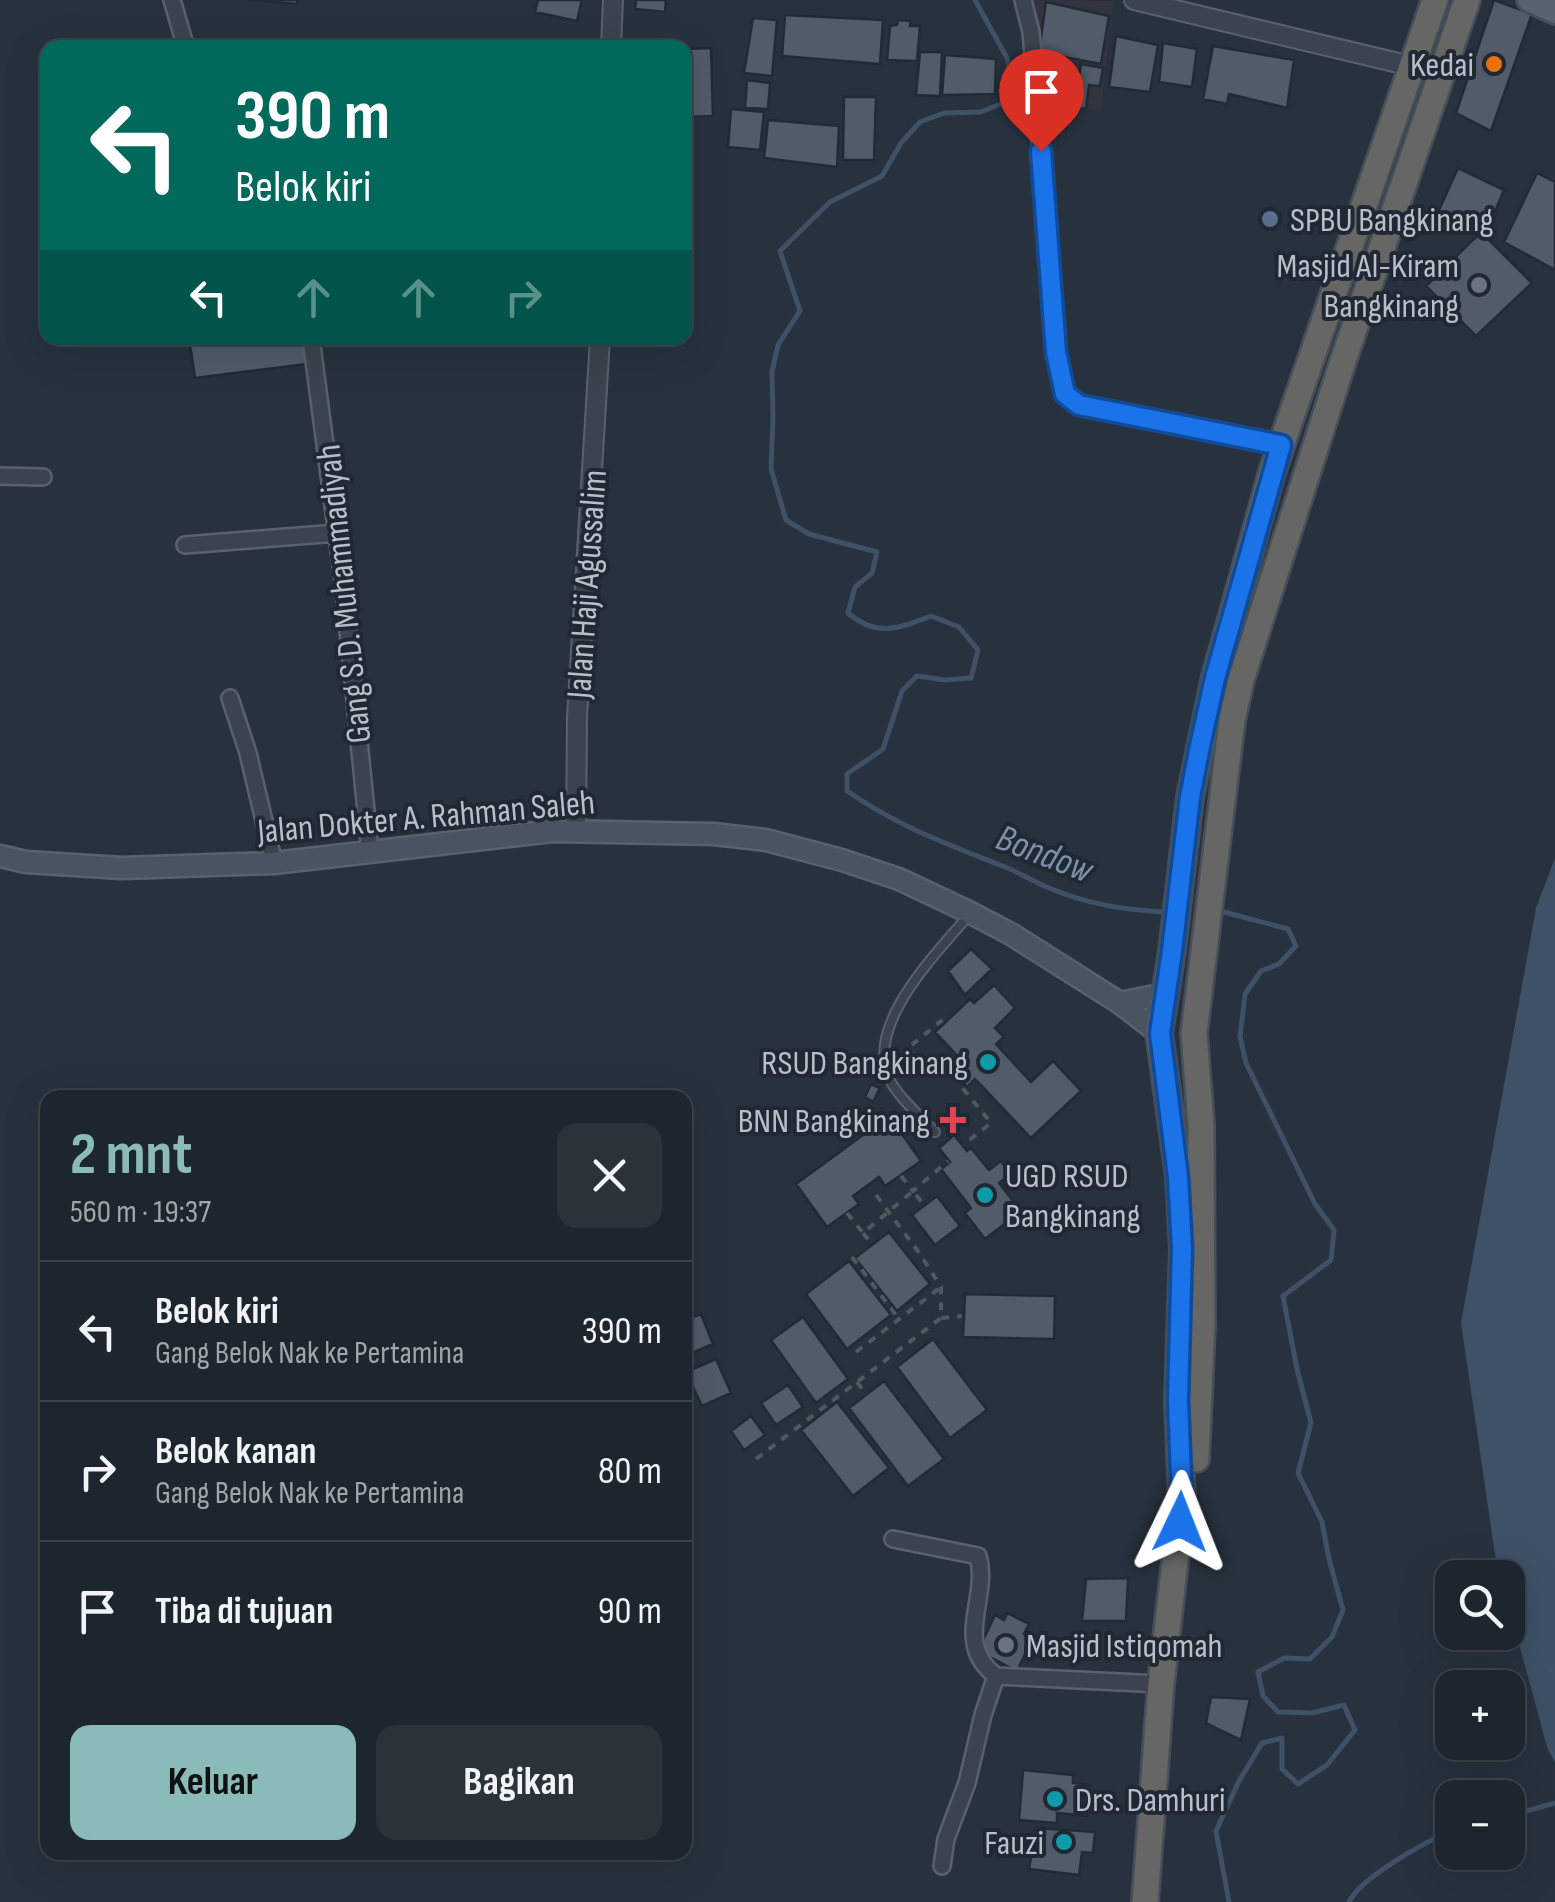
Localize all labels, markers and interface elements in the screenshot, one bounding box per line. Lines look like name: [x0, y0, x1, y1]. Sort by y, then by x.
place label: Kedai: [1410, 44, 1474, 87]
pin: [999, 49, 1084, 152]
marker: Kedai: [1483, 53, 1505, 75]
icon: arrive: [1014, 64, 1069, 119]
text: 390 m: [235, 75, 390, 159]
icon: left: [70, 80, 200, 210]
text: Belok kiri: [235, 160, 371, 215]
place label: SPBU Bangkinang: [1290, 199, 1494, 242]
marker: SPBU Bangkinang: [1259, 208, 1281, 230]
place label: Masjid Al-Kiram Bangkinang: [1277, 245, 1459, 328]
icon: left: [181, 270, 236, 325]
icon: ahead: [286, 270, 341, 325]
icon: ahead: [391, 270, 446, 325]
icon: right: [496, 270, 551, 325]
marker: Masjid Al-Kiram Bangkinang: [1468, 274, 1490, 296]
street label: Gang S.D. Muhammadiyah: [307, 442, 382, 745]
street label: Jalan Haji Agussalim: [558, 468, 617, 701]
street label: Jalan Dokter A. Rahman Saleh: [255, 781, 597, 854]
water label: Bondow: [990, 816, 1100, 894]
place label: RSUD Bangkinang: [761, 1042, 968, 1085]
marker: RSUD Bangkinang: [977, 1051, 999, 1073]
place label: BNN Bangkinang: [738, 1100, 930, 1143]
marker: BNN Bangkinang: [940, 1107, 966, 1133]
text: 2 mnt: [70, 1119, 192, 1191]
button: close: [557, 1123, 662, 1228]
place label: UGD RSUD Bangkinang: [1005, 1155, 1140, 1238]
marker: UGD RSUD Bangkinang: [974, 1184, 996, 1206]
text: 560 m · 19:37: [70, 1193, 211, 1232]
text: Belok kiri: [155, 1289, 279, 1334]
icon: left: [70, 1304, 125, 1359]
text: 390 m: [582, 1309, 662, 1354]
text: Gang Belok Nak ke Pertamina: [155, 1334, 464, 1373]
text: Belok kanan: [155, 1429, 316, 1474]
icon: right: [70, 1444, 125, 1499]
text: 80 m: [598, 1449, 662, 1494]
position arrow: [1128, 1470, 1232, 1574]
text: Gang Belok Nak ke Pertamina: [155, 1474, 464, 1513]
map controls: [1435, 1560, 1525, 1870]
button: search: [1435, 1560, 1525, 1650]
icon: arrive: [70, 1584, 125, 1639]
text: Tiba di tujuan: [155, 1589, 333, 1634]
text: 90 m: [598, 1589, 662, 1634]
place label: Masjid Istiqomah: [1026, 1625, 1223, 1668]
marker: Masjid Istiqomah: [995, 1634, 1017, 1656]
button: +: [1435, 1670, 1525, 1760]
button: Keluar: [70, 1725, 356, 1840]
button: Bagikan: [376, 1725, 662, 1840]
place label: Drs. Damhuri: [1075, 1779, 1226, 1822]
button: −: [1435, 1780, 1525, 1870]
marker: Drs. Damhuri: [1044, 1788, 1066, 1810]
place label: Fauzi: [984, 1822, 1044, 1865]
marker: Fauzi: [1053, 1831, 1075, 1853]

